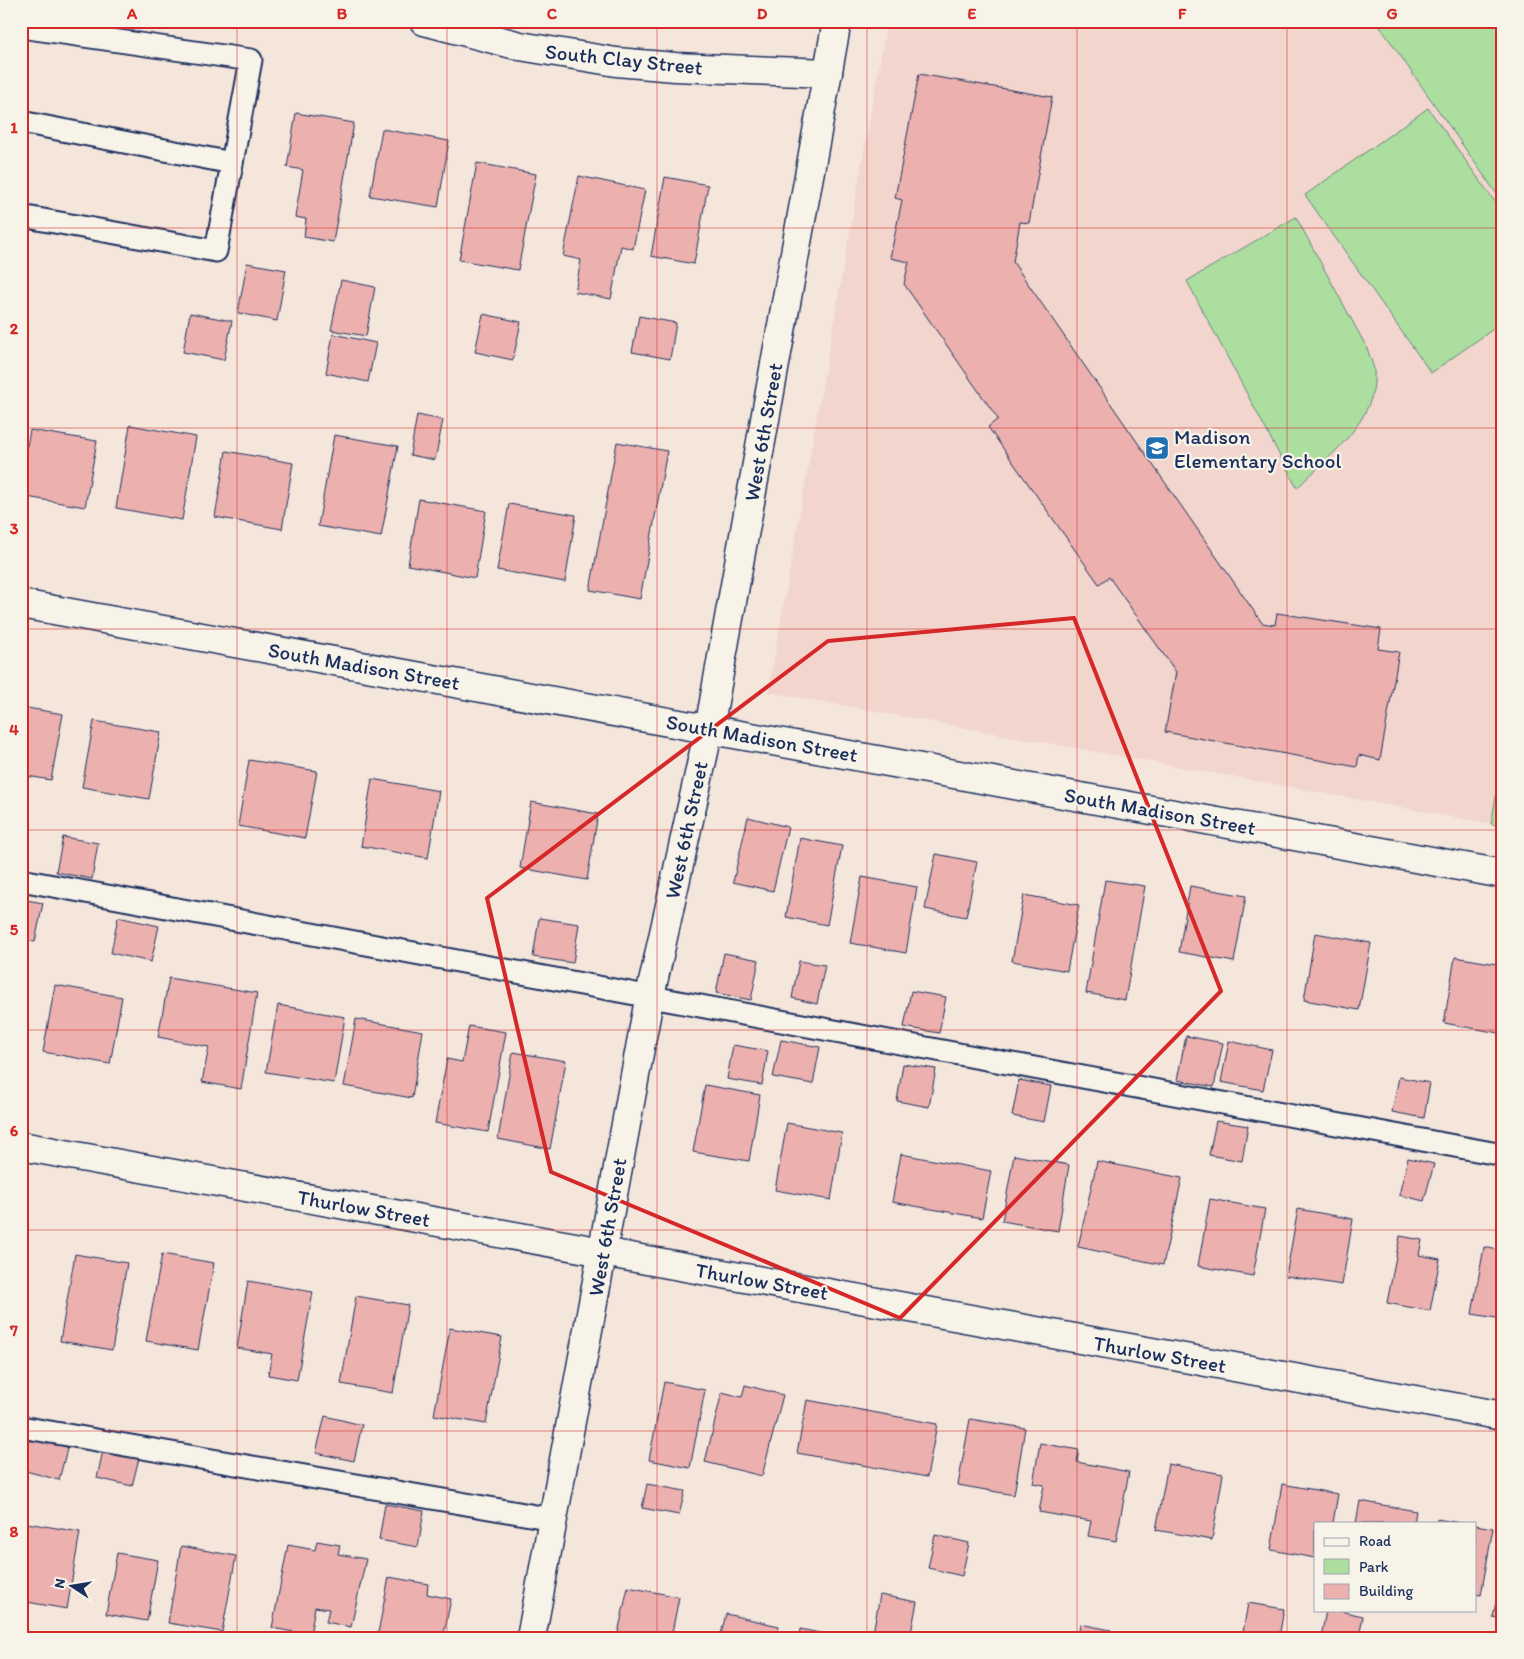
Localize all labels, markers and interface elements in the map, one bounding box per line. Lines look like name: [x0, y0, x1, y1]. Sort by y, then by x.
text: A: [126, 4, 138, 23]
text: B: [337, 4, 348, 23]
text: C: [547, 4, 558, 23]
text: D: [757, 4, 768, 23]
text: E: [968, 4, 977, 23]
text: F: [1178, 4, 1187, 23]
text: G: [1386, 4, 1398, 23]
street label: South Clay Street: [544, 38, 704, 80]
text: 1: [10, 118, 18, 137]
text: 2: [10, 319, 19, 338]
street label: West 6th Street: [739, 361, 787, 503]
place label: Madison Elementary School: [1174, 424, 1342, 473]
school or university icon: Madison Elementary School: [1144, 435, 1170, 461]
text: 3: [10, 519, 19, 538]
street label: South Madison Street: [266, 637, 462, 695]
street label: South Madison Street: [664, 709, 860, 767]
text: 4: [9, 720, 19, 739]
street label: West 6th Street: [659, 759, 713, 901]
street label: South Madison Street: [1062, 782, 1258, 840]
text: 5: [10, 920, 19, 939]
text: 6: [10, 1121, 19, 1140]
street label: West 6th Street: [583, 1156, 631, 1298]
street label: Thurlow Street: [296, 1184, 432, 1232]
street label: Thurlow Street: [694, 1257, 830, 1305]
text: 7: [9, 1321, 18, 1340]
street label: Thurlow Street: [1092, 1330, 1228, 1378]
text: 8: [10, 1522, 19, 1541]
legend: [1314, 1522, 1476, 1612]
text: Road: [1359, 1532, 1392, 1550]
text: Park: [1359, 1558, 1389, 1576]
north arrow: [48, 1562, 98, 1612]
text: N: [50, 1577, 69, 1590]
text: Building: [1359, 1582, 1413, 1600]

